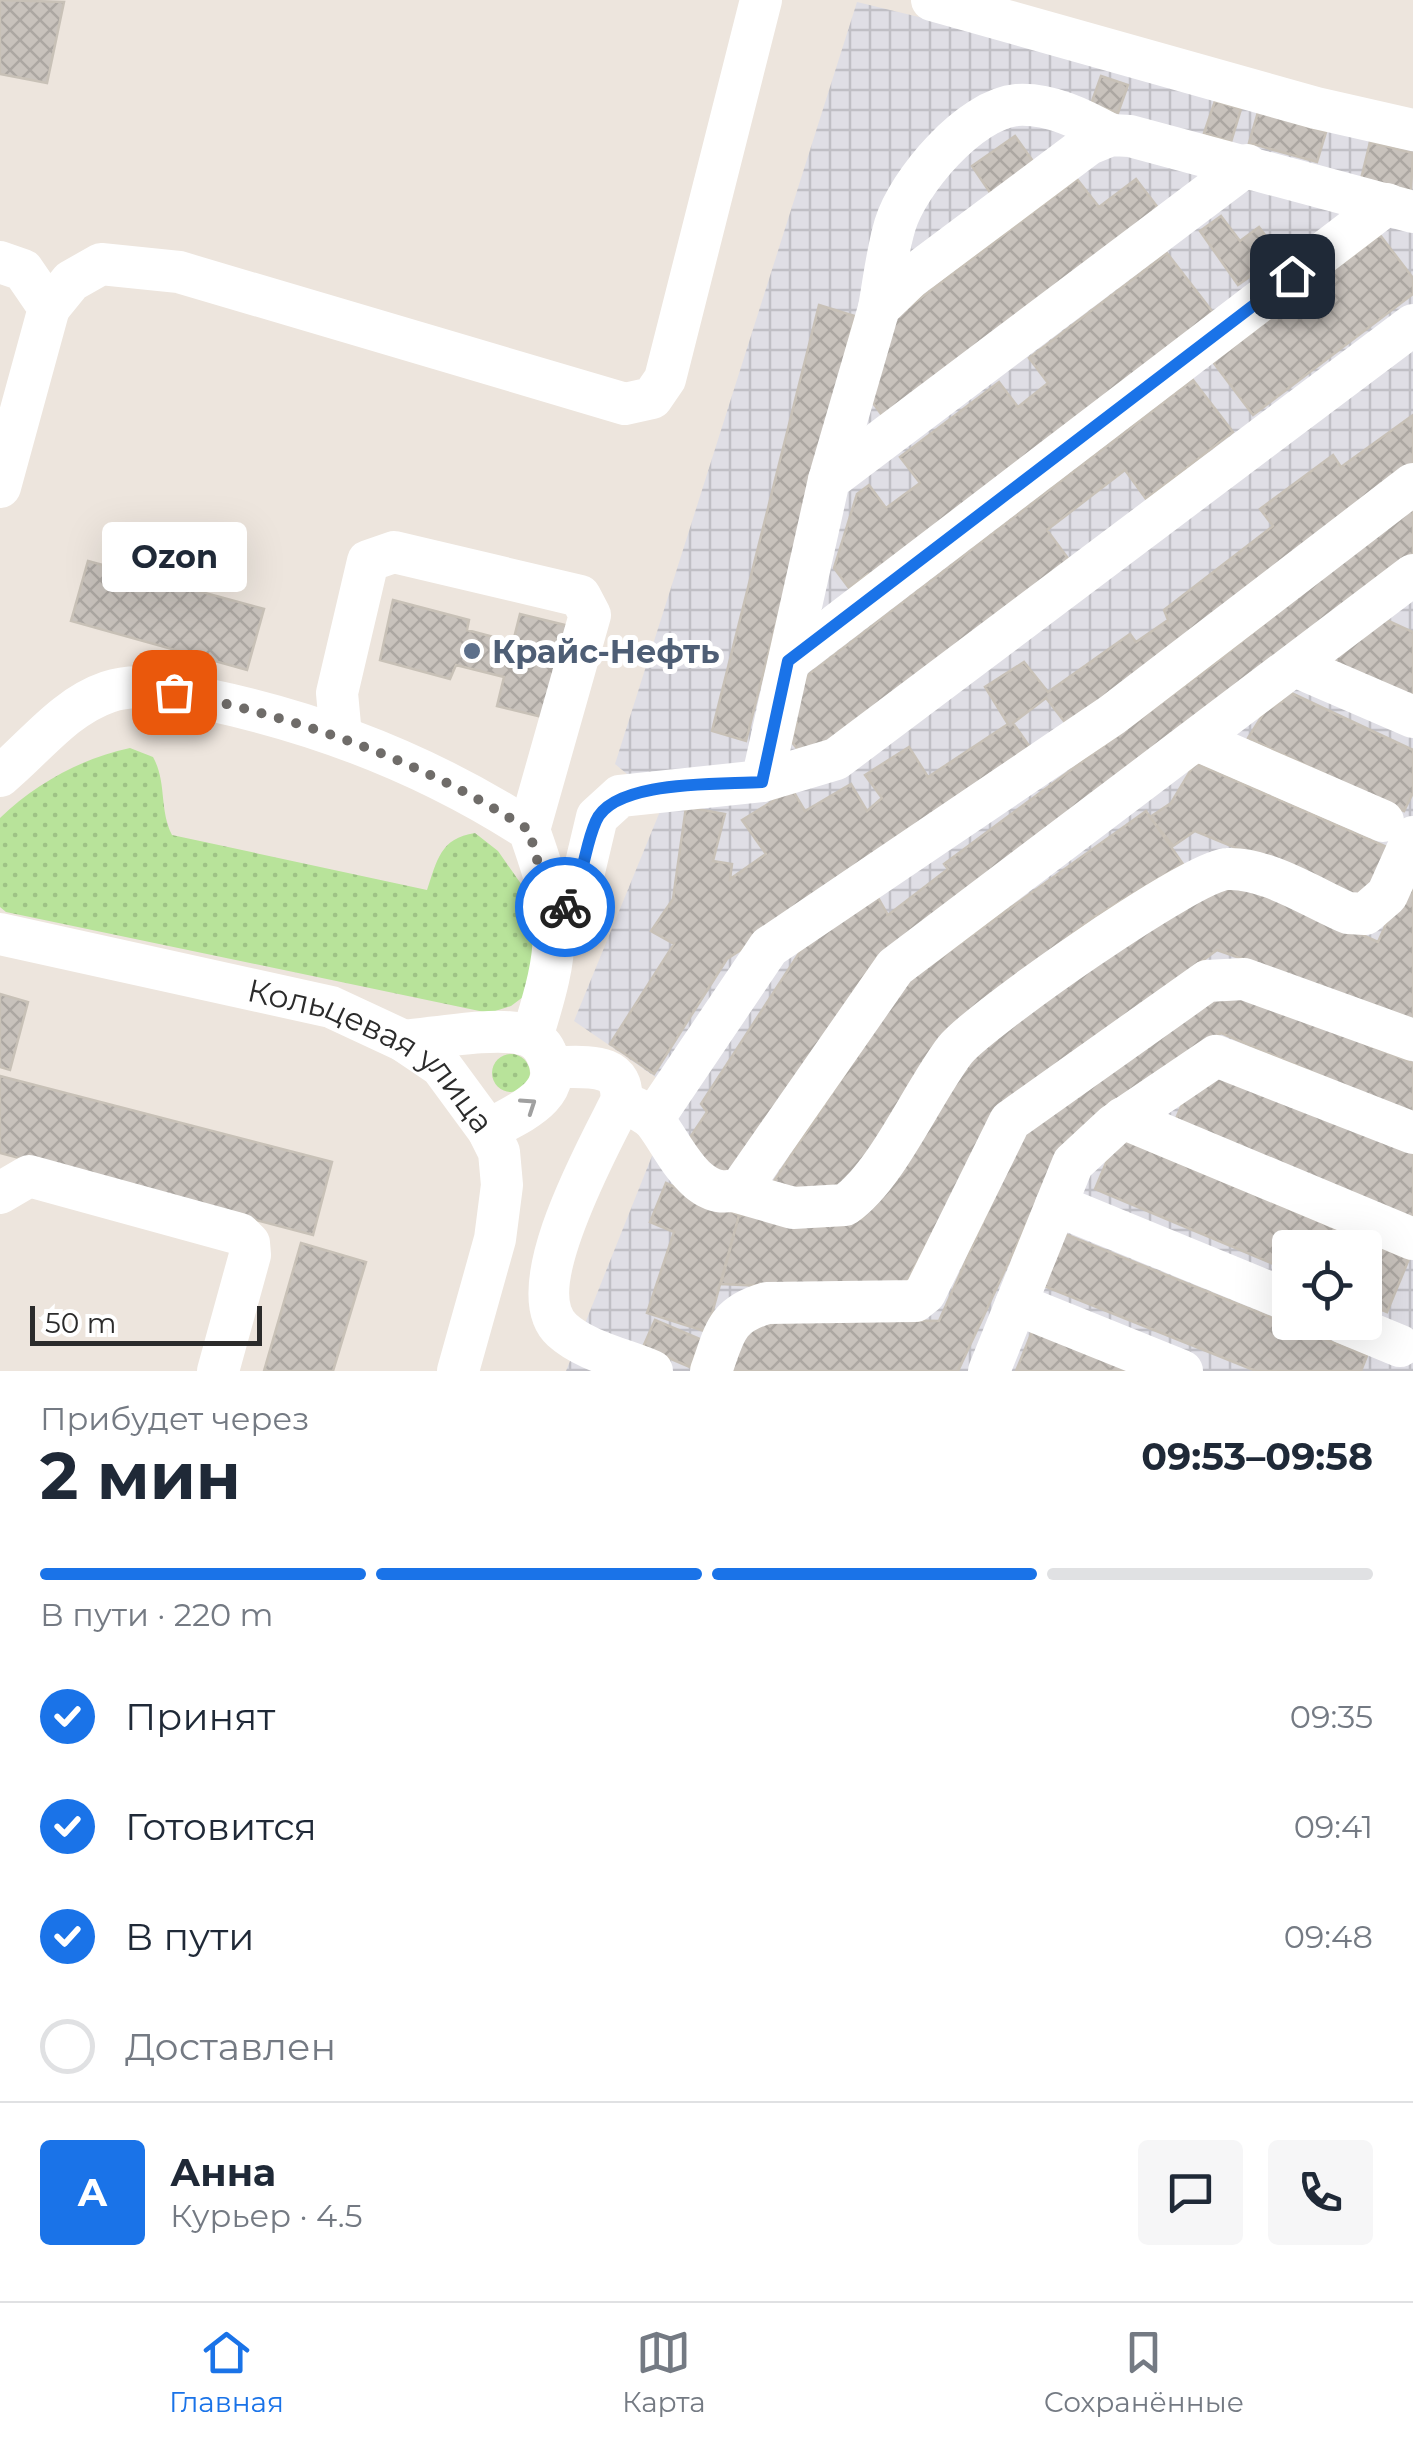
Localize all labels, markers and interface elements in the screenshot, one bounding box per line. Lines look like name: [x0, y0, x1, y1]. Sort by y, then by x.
pin: [1250, 234, 1335, 319]
icon: home: [1265, 249, 1320, 304]
callout: Ozon: [101, 522, 246, 592]
text: Ozon: [131, 537, 218, 576]
place label: Крайс-Нефть: [492, 632, 720, 671]
marker: Крайс-Нефть: [461, 640, 483, 662]
pin: [132, 650, 217, 735]
icon: bag: [147, 665, 202, 720]
courier: [515, 857, 615, 957]
icon: bike: [538, 880, 593, 935]
street label: Кольцевая улица: [244, 970, 503, 1140]
one-way arrow: [518, 1099, 536, 1118]
map controls: [1272, 1230, 1382, 1340]
button: locate: [1272, 1230, 1382, 1340]
scale bar: [30, 1301, 262, 1346]
text: 50 m: [45, 1306, 116, 1340]
text: Прибудет через: [40, 1399, 309, 1438]
text: 09:53–09:58: [1141, 1433, 1373, 1480]
text: 2 мин: [40, 1436, 241, 1515]
text: В пути · 220 m: [40, 1595, 274, 1634]
icon: check: [40, 1689, 95, 1744]
text: Принят: [125, 1693, 275, 1740]
text: 09:35: [1290, 1697, 1373, 1736]
icon: check: [40, 1799, 95, 1854]
text: Готовится: [125, 1803, 317, 1850]
text: 09:41: [1294, 1807, 1373, 1846]
icon: check: [40, 1909, 95, 1964]
text: В пути: [125, 1913, 254, 1960]
text: 09:48: [1284, 1917, 1373, 1956]
text: Доставлен: [125, 2023, 336, 2070]
button: chat: [1138, 2140, 1243, 2245]
button: phone: [1268, 2140, 1373, 2245]
text: Анна: [170, 2149, 276, 2196]
text: А: [77, 2169, 108, 2216]
text: Курьер · 4.5: [170, 2196, 363, 2235]
tab: Главная: [169, 2325, 284, 2419]
tab: Карта: [622, 2325, 706, 2419]
tab: Сохранённые: [1044, 2325, 1244, 2419]

